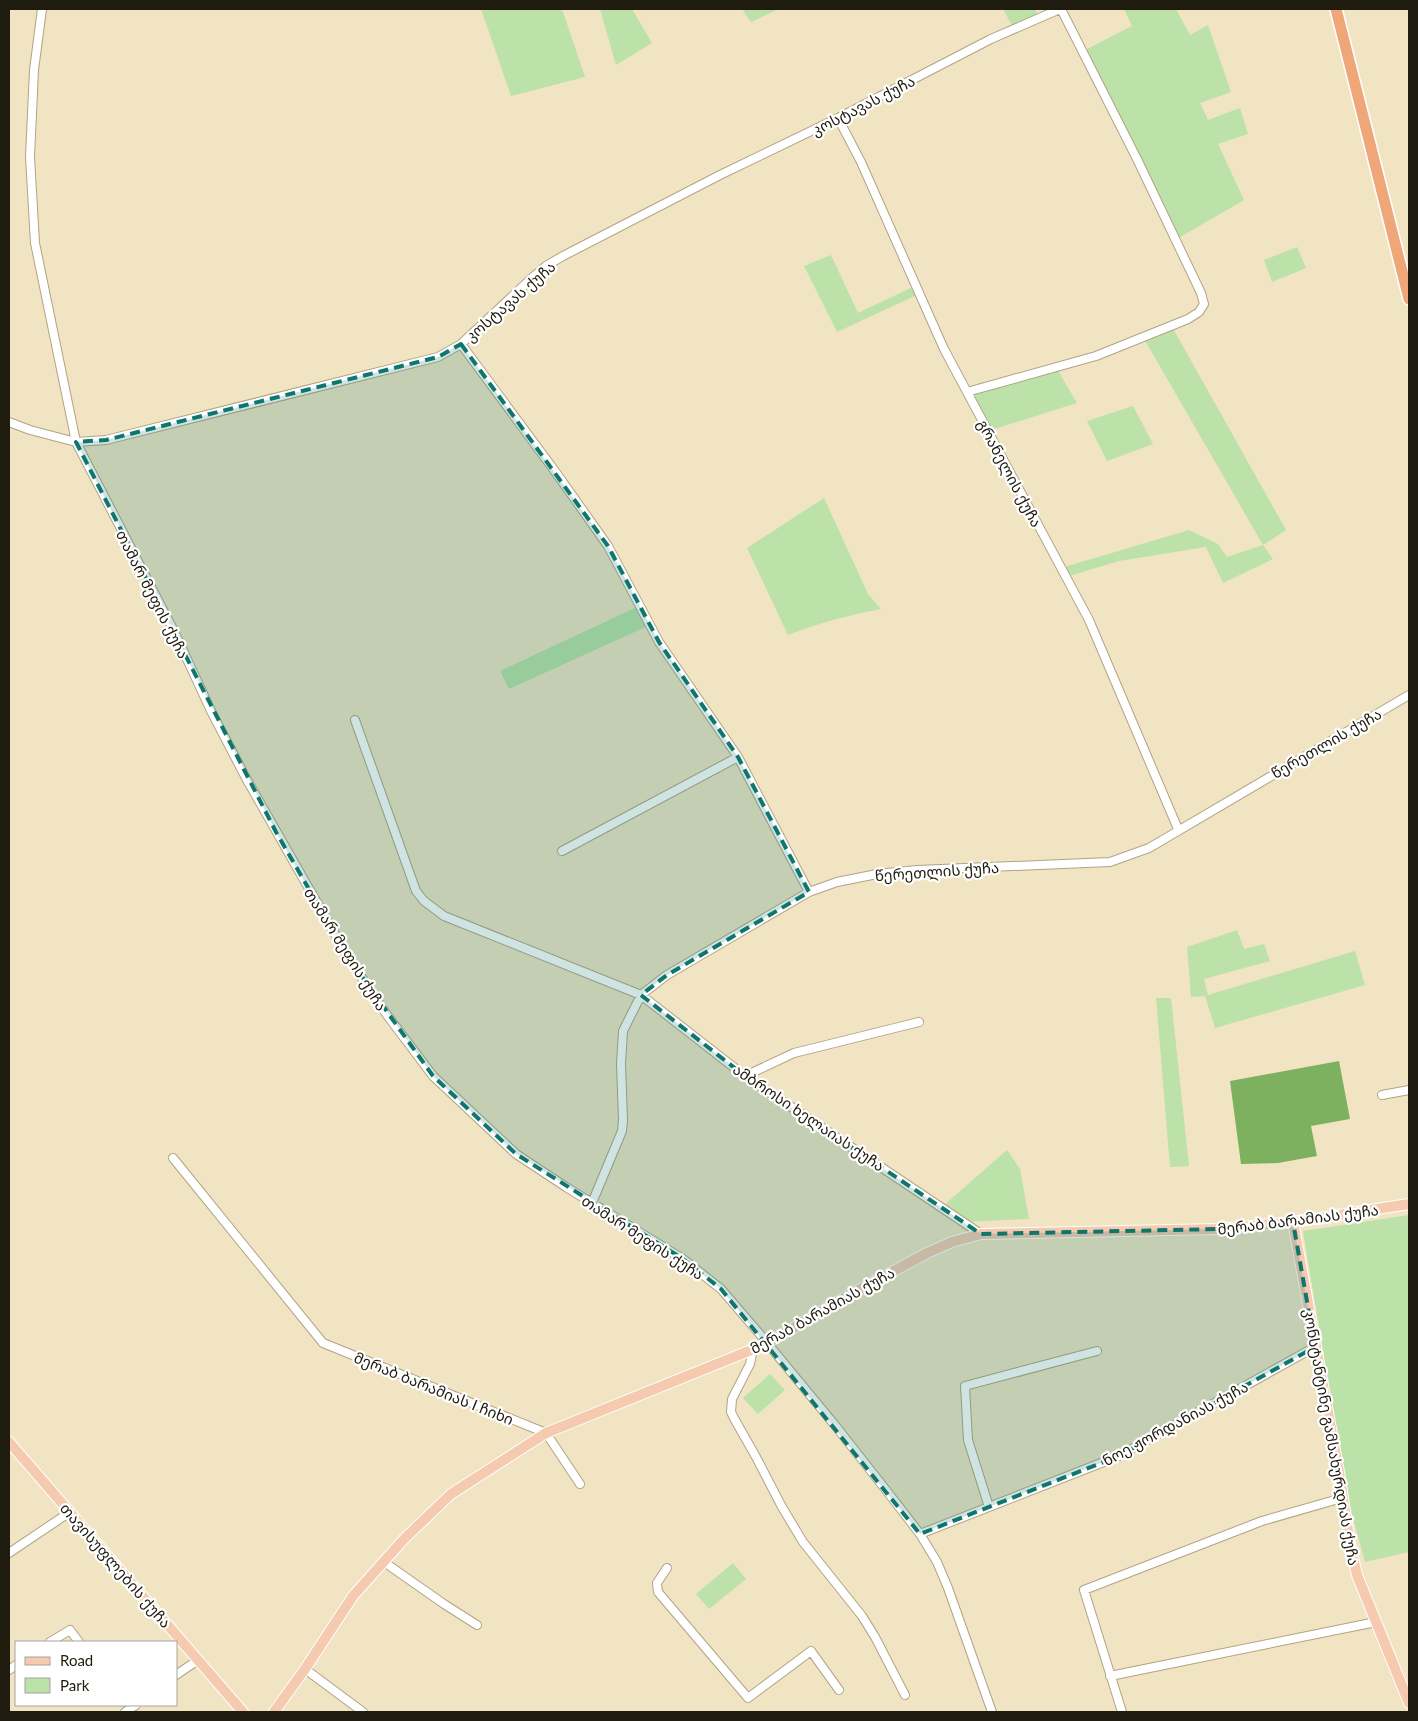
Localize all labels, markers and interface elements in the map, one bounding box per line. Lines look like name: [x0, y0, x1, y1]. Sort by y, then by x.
street label: კოსტავას ქუჩა: [808, 71, 918, 140]
street label: კოსტავას ქუჩა: [461, 257, 559, 346]
street label: გრანელის ქუჩა: [973, 416, 1046, 530]
street label: თამარ მეფის ქუჩა: [112, 527, 193, 662]
street label: წერეთლის ქუჩა: [1268, 704, 1385, 783]
street label: წერეთლის ქუჩა: [874, 858, 1000, 885]
street label: თამარ მეფის ქუჩა: [300, 884, 391, 1014]
street label: ამბროსი ხელაიას ქუჩა: [729, 1059, 888, 1175]
street label: თამარ მეფის ქუჩა: [578, 1191, 707, 1284]
street label: მერაბ ბარამიას ქუჩა: [1216, 1200, 1380, 1239]
street label: მერაბ ბარამიას ქუჩა: [747, 1263, 898, 1358]
street label: კონსტანტინე გამსახურდიას ქუჩა: [1300, 1307, 1363, 1567]
street label: მერაბ ბარამიას I ჩიხი: [351, 1348, 516, 1429]
street label: ნოე ჟორდანიას ქუჩა: [1099, 1377, 1251, 1470]
street label: თავისუფლების ქუჩა: [56, 1499, 175, 1632]
legend: [15, 1641, 178, 1706]
text: Road: [60, 1651, 93, 1669]
text: Park: [60, 1676, 90, 1694]

